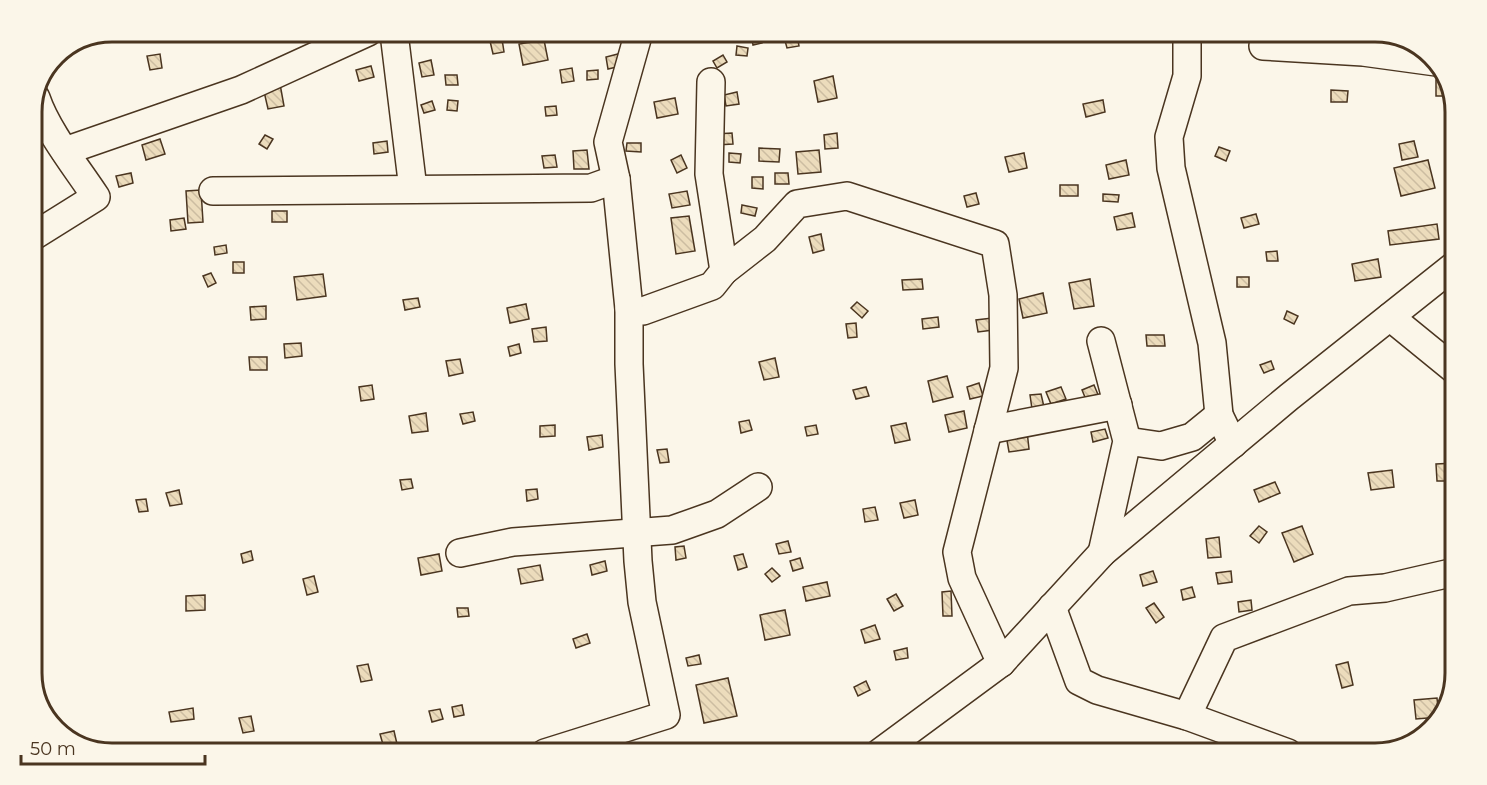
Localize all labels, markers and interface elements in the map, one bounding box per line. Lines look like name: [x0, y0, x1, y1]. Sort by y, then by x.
scale bar: [21, 728, 206, 766]
text: 50 m: [30, 738, 76, 760]

